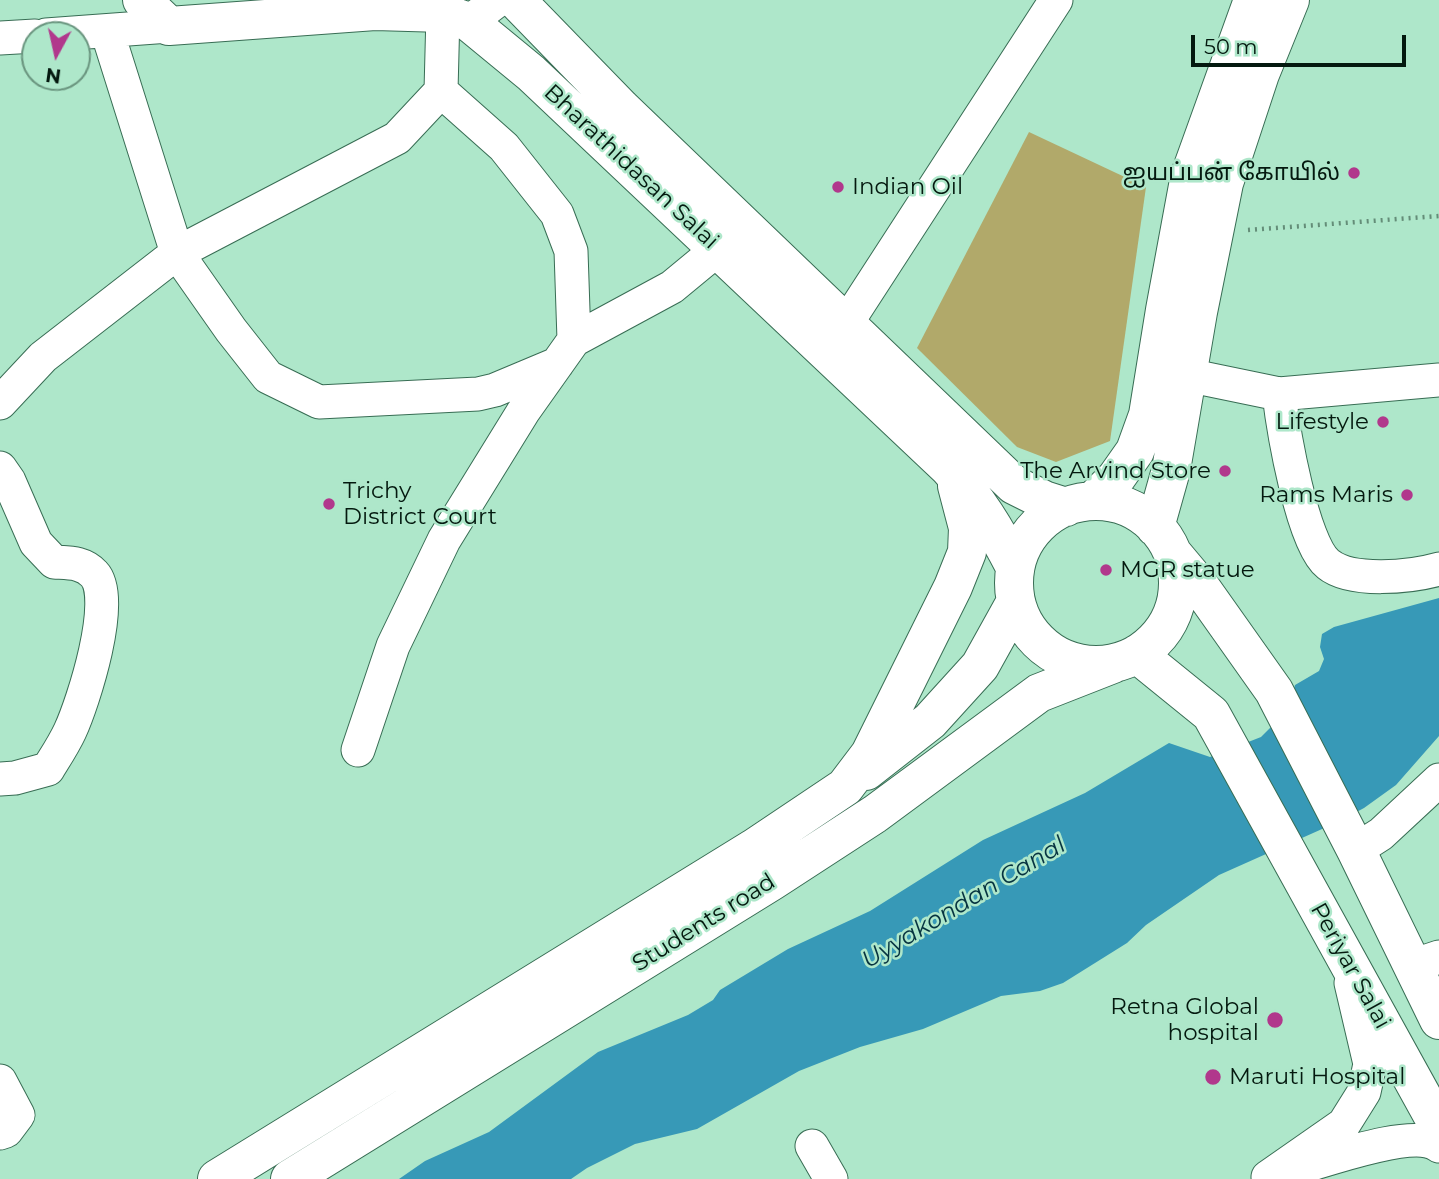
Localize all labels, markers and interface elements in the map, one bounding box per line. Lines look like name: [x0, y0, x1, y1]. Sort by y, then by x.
north arrow: [21, 21, 91, 91]
scale bar: [1194, 21, 1409, 65]
text: 50 m: [1204, 34, 1258, 59]
text: N: [44, 63, 62, 88]
street label: Bharathidasan Salai: [538, 79, 724, 255]
place label: ஐயப்பன் கோயில்: [1122, 159, 1340, 187]
marker: ஐயப்பன் கோயில்: [1346, 165, 1362, 181]
place label: Indian Oil: [852, 173, 963, 201]
marker: Indian Oil: [830, 179, 846, 195]
place label: Lifestyle: [1275, 408, 1369, 436]
marker: Lifestyle: [1375, 414, 1391, 430]
place label: The Arvind Store: [1020, 457, 1211, 485]
marker: The Arvind Store: [1217, 463, 1233, 479]
place label: Trichy District Court: [343, 477, 497, 531]
place label: Rams Maris: [1259, 481, 1393, 509]
marker: Rams Maris: [1399, 487, 1415, 503]
marker: Trichy District Court: [321, 496, 337, 512]
place label: MGR statue: [1120, 556, 1255, 584]
marker: MGR statue: [1098, 562, 1114, 578]
water label: Uyyakondan Canal: [857, 831, 1071, 975]
street label: Students road: [628, 868, 780, 978]
street label: Periyar Salai: [1304, 898, 1396, 1034]
place label: Retna Global hospital: [1110, 993, 1259, 1047]
marker: Retna Global hospital: [1265, 1010, 1285, 1030]
place label: Maruti Hospital: [1229, 1063, 1405, 1091]
marker: Maruti Hospital: [1203, 1067, 1223, 1087]

